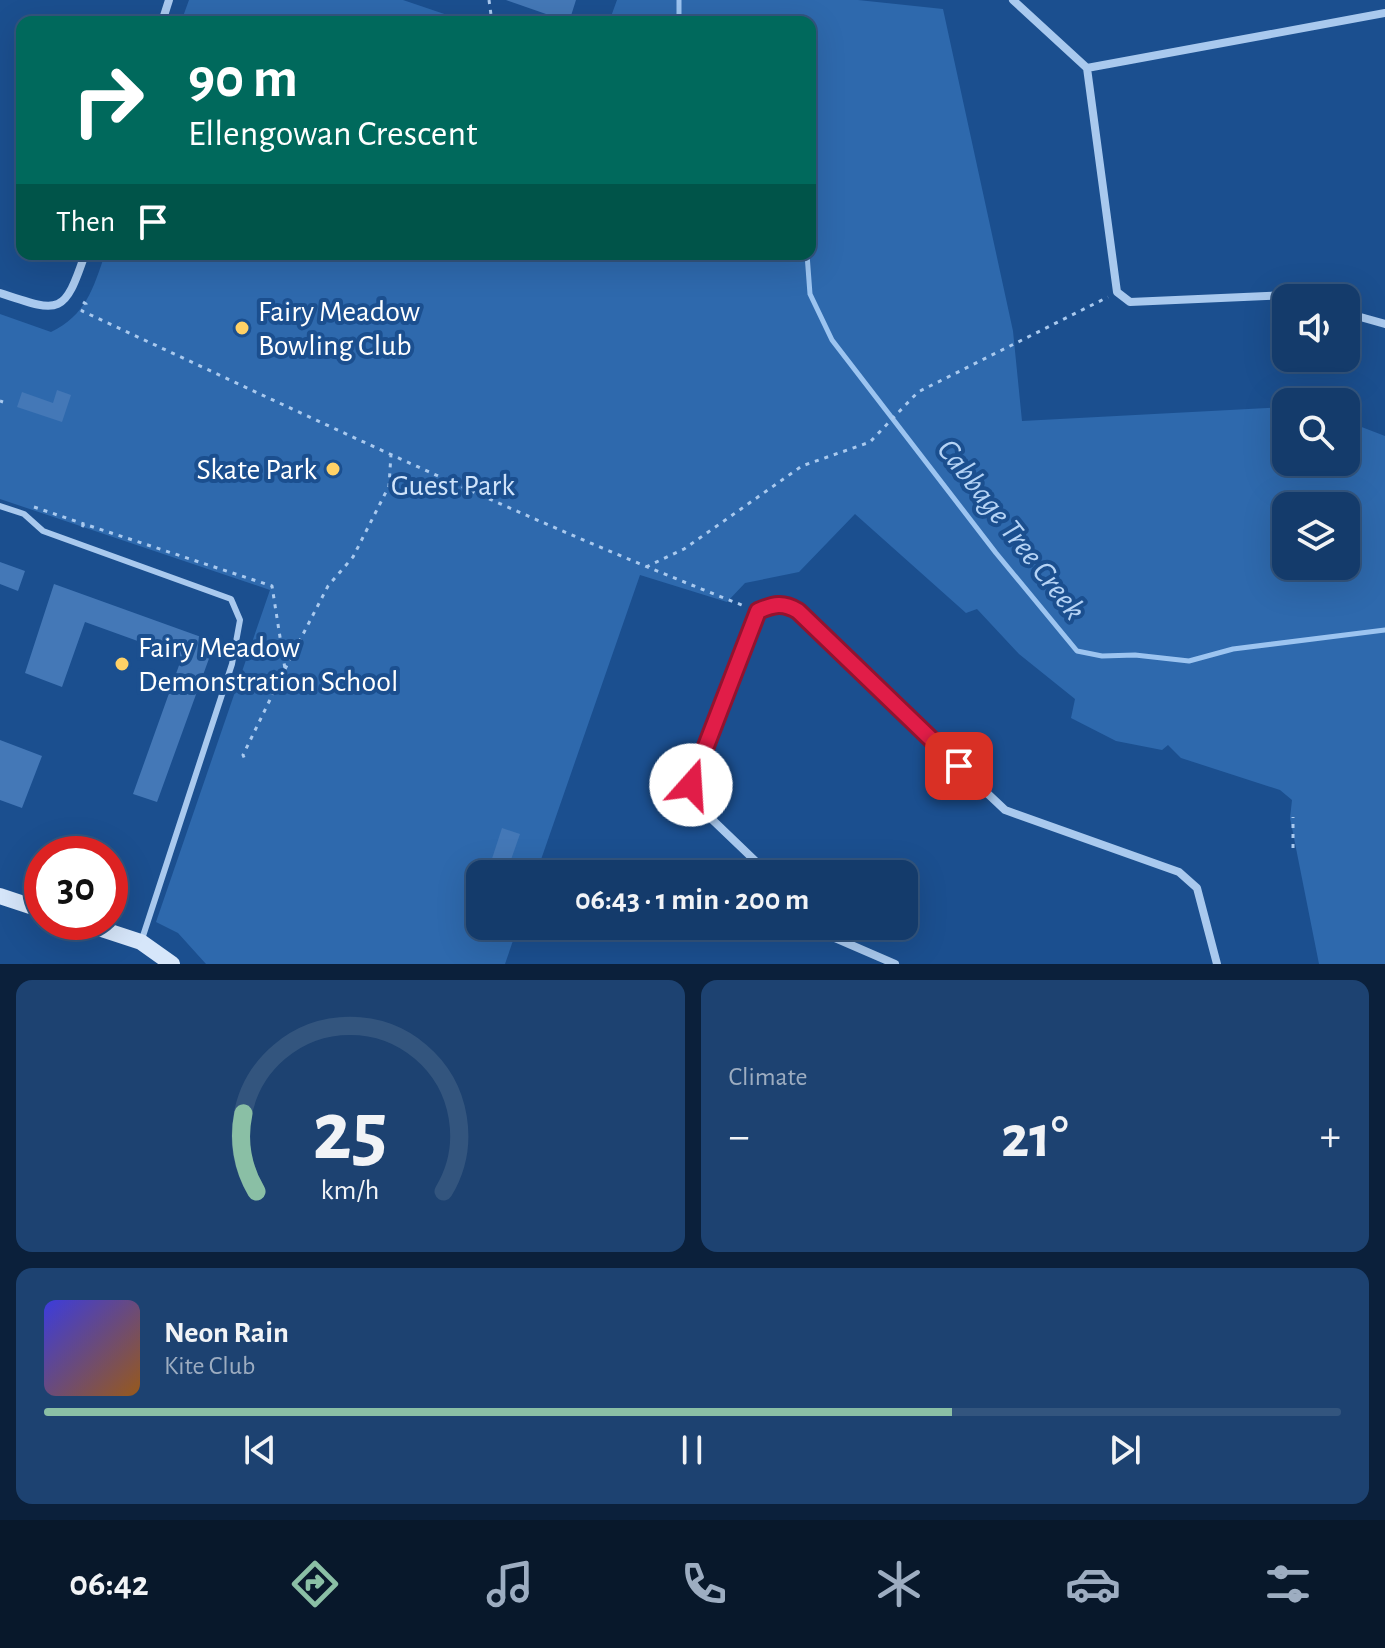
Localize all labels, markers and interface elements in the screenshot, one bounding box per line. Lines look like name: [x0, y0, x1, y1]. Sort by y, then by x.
icon: right: [56, 48, 160, 152]
text: 90 m: [188, 51, 298, 107]
text: Ellengowan Crescent: [188, 116, 477, 152]
icon: arrive: [131, 200, 175, 244]
text: Then: [56, 207, 115, 237]
map controls: [1272, 284, 1360, 580]
button: sound: [1272, 284, 1360, 372]
place label: Fairy Meadow Bowling Club: [258, 297, 420, 361]
marker: Fairy Meadow Bowling Club: [233, 319, 251, 337]
button: search: [1272, 388, 1360, 476]
water label: Cabbage Tree Creek: [931, 433, 1091, 626]
place label: Skate Park: [196, 455, 317, 485]
marker: Skate Park: [324, 460, 342, 478]
park label: Guest Park: [391, 471, 515, 501]
button: layers: [1272, 492, 1360, 580]
place label: Fairy Meadow Demonstration School: [138, 633, 398, 697]
marker: Fairy Meadow Demonstration School: [113, 655, 131, 673]
pin: [925, 732, 993, 800]
position arrow: [649, 743, 733, 827]
icon: arrive: [937, 744, 981, 788]
speed limit sign: 30: [24, 836, 128, 940]
text: 06:43 · 1 min · 200 m: [575, 885, 809, 915]
text: Climate: [729, 1064, 807, 1090]
text: 25: [313, 1091, 388, 1175]
text: 21°: [1001, 1108, 1068, 1168]
text: −: [729, 1115, 750, 1159]
text: +: [1320, 1115, 1341, 1159]
text: km/h: [321, 1176, 380, 1205]
text: Neon Rain: [164, 1318, 289, 1348]
text: Kite Club: [164, 1353, 255, 1379]
icon: previous: [238, 1428, 282, 1472]
icon: pause: [670, 1428, 714, 1472]
icon: next: [1103, 1428, 1147, 1472]
icon: directions: [287, 1556, 343, 1612]
icon: music: [482, 1556, 538, 1612]
icon: phone: [676, 1556, 732, 1612]
icon: climate: [871, 1556, 927, 1612]
icon: car: [1065, 1556, 1121, 1612]
icon: filters: [1260, 1556, 1316, 1612]
text: 06:42: [69, 1566, 149, 1602]

